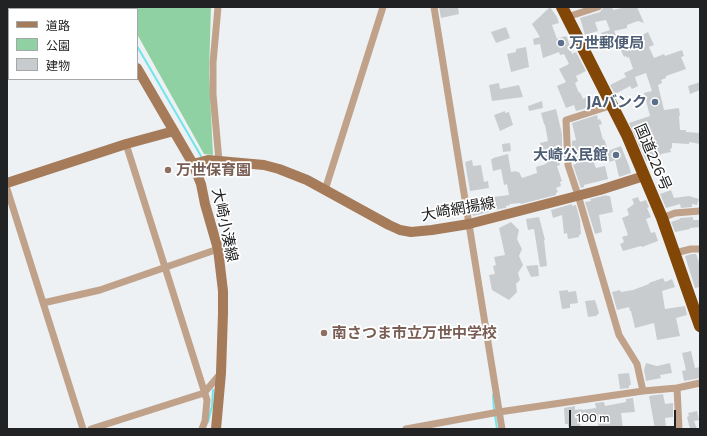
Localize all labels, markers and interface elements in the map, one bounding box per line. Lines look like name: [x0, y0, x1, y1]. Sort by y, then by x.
legend: [8, 8, 138, 80]
text: 道路: [46, 18, 70, 32]
place label: 万世郵便局: [569, 34, 644, 52]
text: 公園: [46, 38, 70, 52]
marker: 万世郵便局: [556, 38, 566, 48]
text: 建物: [46, 58, 70, 72]
place label: JAバンク: [586, 93, 647, 111]
marker: JAバンク: [650, 97, 660, 107]
street label: 国道226号: [631, 121, 675, 193]
place label: 大崎公民館: [533, 146, 608, 164]
marker: 大崎公民館: [611, 150, 621, 160]
place label: 万世保育園: [176, 161, 251, 179]
marker: 万世保育園: [163, 165, 173, 175]
street label: 大崎小湊線: [208, 186, 242, 264]
street label: 大崎網揚線: [420, 194, 496, 224]
place label: 南さつま市立万世中学校: [332, 324, 497, 342]
marker: 南さつま市立万世中学校: [319, 328, 329, 338]
scale bar: [571, 402, 678, 428]
text: 100 m: [576, 410, 610, 424]

